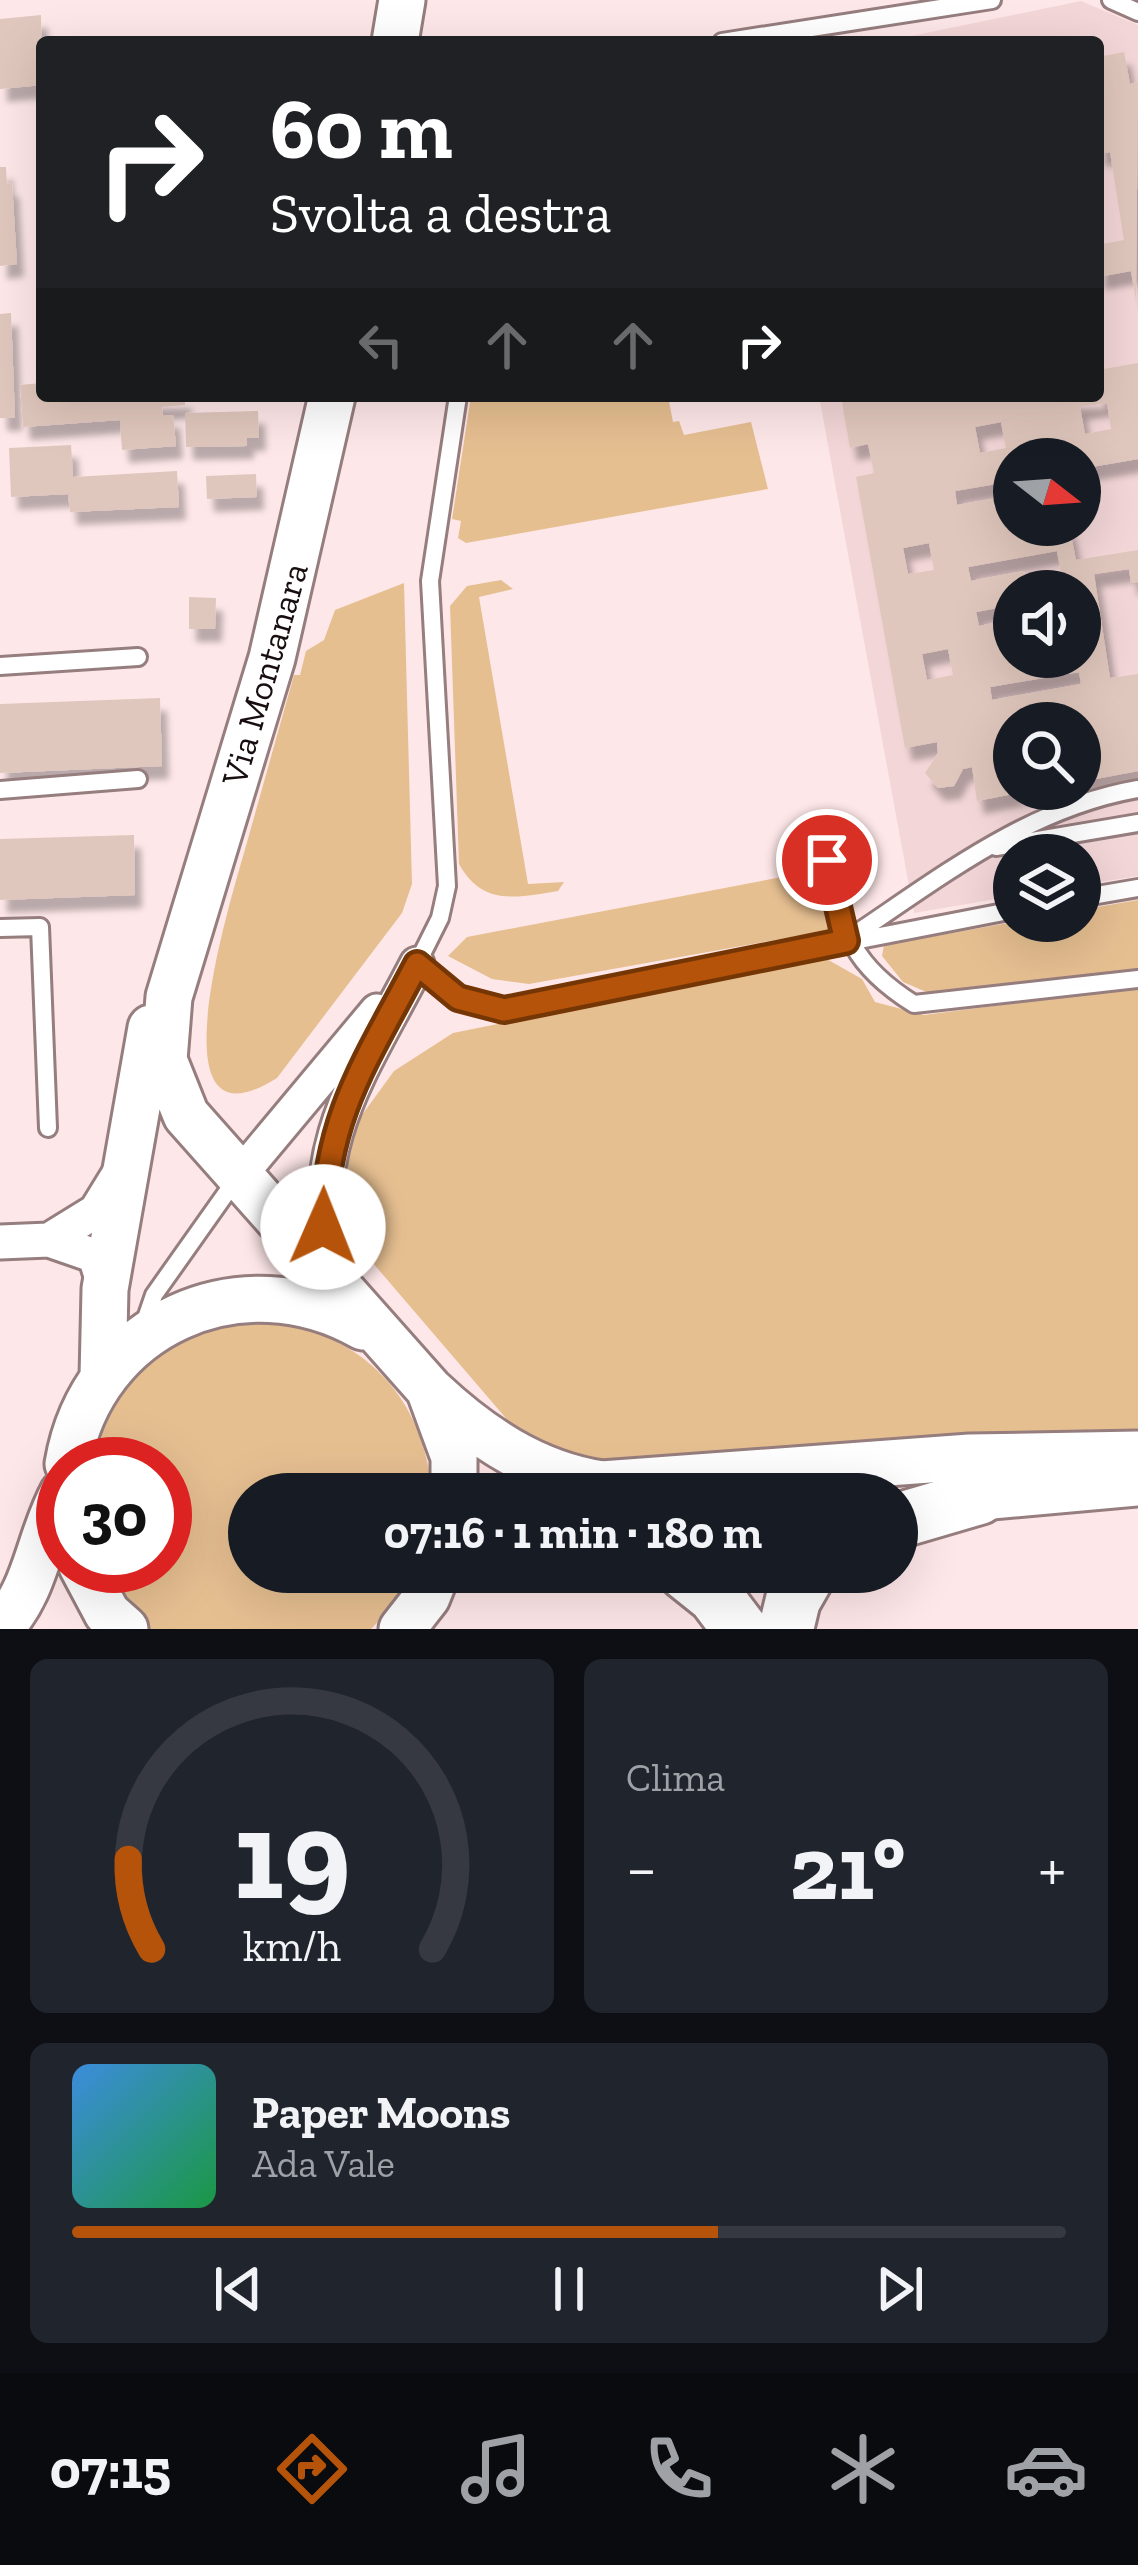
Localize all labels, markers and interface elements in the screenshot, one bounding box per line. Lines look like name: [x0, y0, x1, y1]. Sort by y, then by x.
text: 60 m: [270, 79, 453, 180]
icon: right: [72, 84, 228, 240]
text: Svolta a destra: [270, 181, 611, 246]
icon: left: [348, 312, 414, 378]
icon: ahead: [474, 312, 540, 378]
icon: ahead: [600, 312, 666, 378]
icon: right: [726, 312, 792, 378]
north arrow: [993, 438, 1101, 546]
map controls: [993, 438, 1101, 942]
street label: Via Montanara: [212, 558, 317, 791]
button: sound: [993, 570, 1101, 678]
button: search: [993, 702, 1101, 810]
pin: [776, 809, 878, 911]
icon: arrive: [794, 827, 860, 893]
button: layers: [993, 834, 1101, 942]
position arrow: [260, 1164, 386, 1290]
speed limit sign: 30: [36, 1437, 192, 1593]
text: 07:16 · 1 min · 180 m: [384, 1506, 762, 1560]
text: Clima: [626, 1754, 725, 1801]
text: 19: [233, 1780, 351, 1930]
text: 21°: [790, 1814, 905, 1922]
text: −: [626, 1829, 657, 1908]
text: +: [1038, 1829, 1066, 1908]
text: km/h: [243, 1921, 341, 1972]
text: Paper Moons: [252, 2086, 510, 2140]
text: Ada Vale: [252, 2140, 395, 2187]
icon: previous: [205, 2256, 271, 2322]
icon: pause: [536, 2256, 602, 2322]
icon: next: [867, 2256, 933, 2322]
icon: directions: [270, 2427, 354, 2511]
icon: music: [454, 2427, 538, 2511]
icon: phone: [637, 2427, 721, 2511]
icon: climate: [821, 2427, 905, 2511]
icon: car: [1004, 2427, 1088, 2511]
text: 07:15: [50, 2437, 171, 2502]

